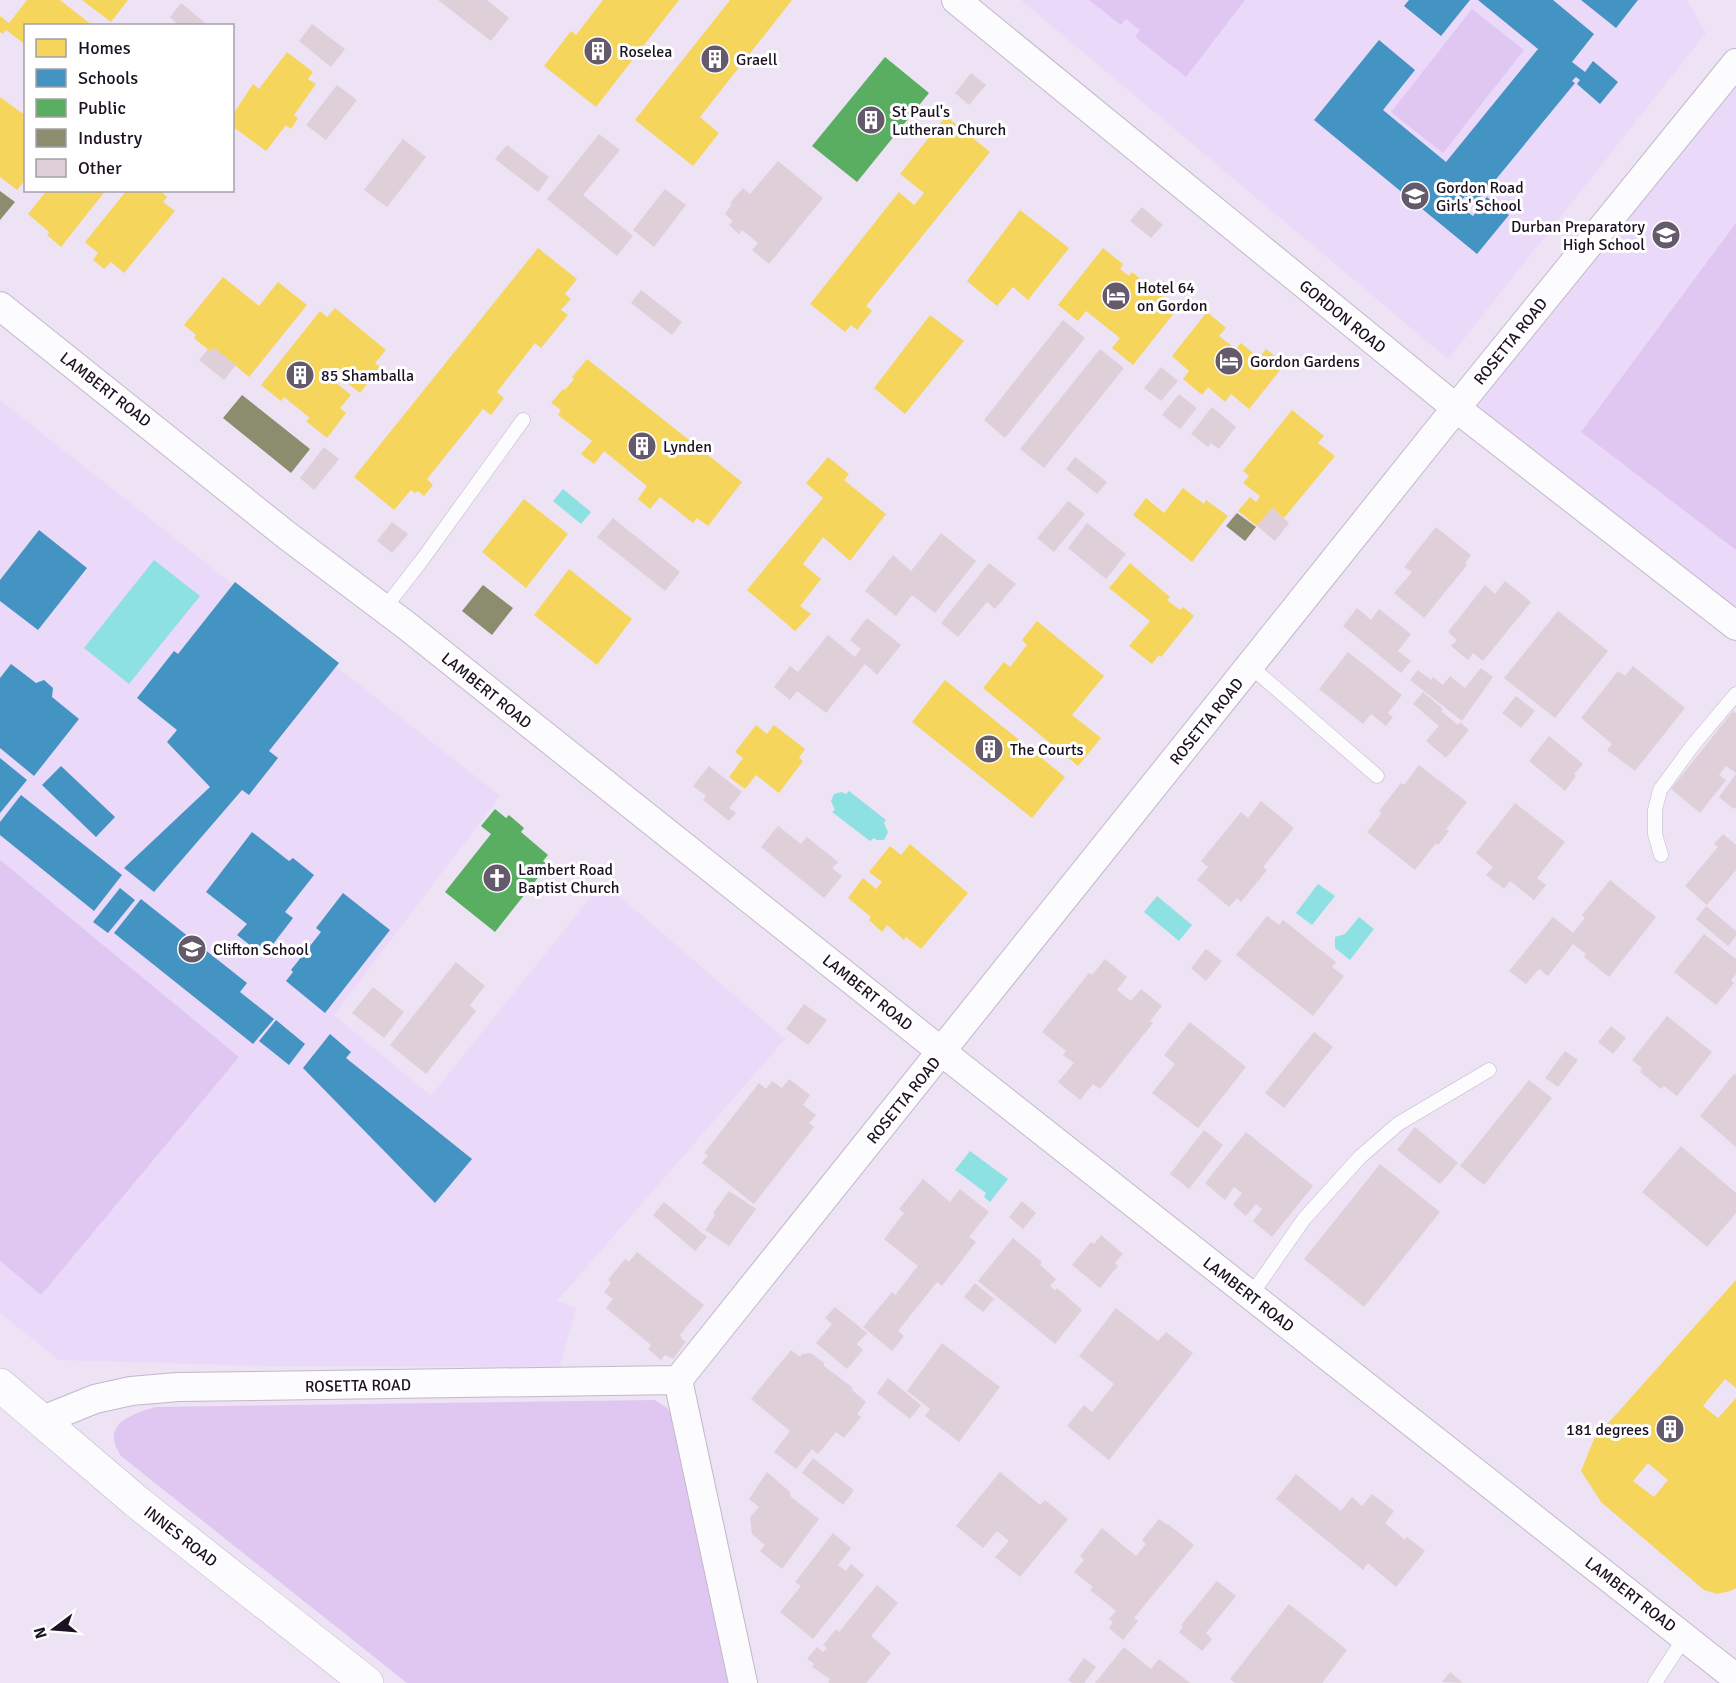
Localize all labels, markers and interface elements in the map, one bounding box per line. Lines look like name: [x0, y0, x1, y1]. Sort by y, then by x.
legend: [24, 24, 234, 192]
building icon: Roselea: [582, 35, 614, 67]
text: Homes: [78, 37, 131, 59]
place label: Roselea: [619, 42, 672, 62]
building icon: Graell: [699, 43, 731, 75]
place label: Graell: [736, 50, 778, 70]
text: Schools: [78, 67, 138, 89]
text: Public: [78, 97, 126, 119]
place label: St Paul's Lutheran Church: [892, 102, 1006, 140]
building icon: St Paul's Lutheran Church: [855, 104, 887, 136]
text: Industry: [78, 127, 143, 149]
text: Other: [78, 157, 122, 179]
place label: Gordon Road Girls' School: [1436, 178, 1524, 216]
school or university icon: Gordon Road Girls' School: [1399, 180, 1431, 212]
place label: Durban Preparatory High School: [1511, 217, 1646, 255]
school or university icon: Durban Preparatory High School: [1650, 219, 1682, 251]
street label: GORDON ROAD: [1295, 276, 1390, 358]
place label: Hotel 64 on Gordon: [1137, 278, 1207, 316]
hotel icon: Hotel 64 on Gordon: [1100, 280, 1132, 312]
street label: ROSETTA ROAD: [1470, 294, 1552, 389]
hotel icon: Gordon Gardens: [1213, 345, 1245, 377]
street label: LAMBERT ROAD: [56, 348, 155, 432]
place label: Gordon Gardens: [1250, 352, 1360, 372]
building icon: 85 Shamballa: [284, 359, 316, 391]
place label: 85 Shamballa: [321, 366, 414, 386]
building icon: Lynden: [626, 430, 658, 462]
place label: Lynden: [663, 437, 712, 457]
street label: LAMBERT ROAD: [437, 648, 536, 733]
street label: ROSETTA ROAD: [1166, 674, 1248, 769]
building icon: The Courts: [973, 733, 1005, 765]
place label: The Courts: [1010, 740, 1084, 760]
place label: Lambert Road Baptist Church: [518, 860, 619, 898]
church icon: Lambert Road Baptist Church: [481, 862, 513, 894]
school or university icon: Clifton School: [176, 933, 208, 965]
place label: Clifton School: [213, 940, 309, 960]
street label: LAMBERT ROAD: [818, 950, 917, 1035]
street label: ROSETTA ROAD: [863, 1053, 945, 1148]
street label: LAMBERT ROAD: [1199, 1253, 1298, 1337]
street label: ROSETTA ROAD: [305, 1375, 411, 1397]
building icon: 181 degrees: [1654, 1413, 1686, 1445]
place label: 181 degrees: [1566, 1420, 1649, 1440]
street label: INNES ROAD: [140, 1502, 221, 1572]
street label: LAMBERT ROAD: [1581, 1553, 1680, 1637]
north arrow: [24, 1599, 84, 1659]
text: N: [29, 1625, 52, 1641]

